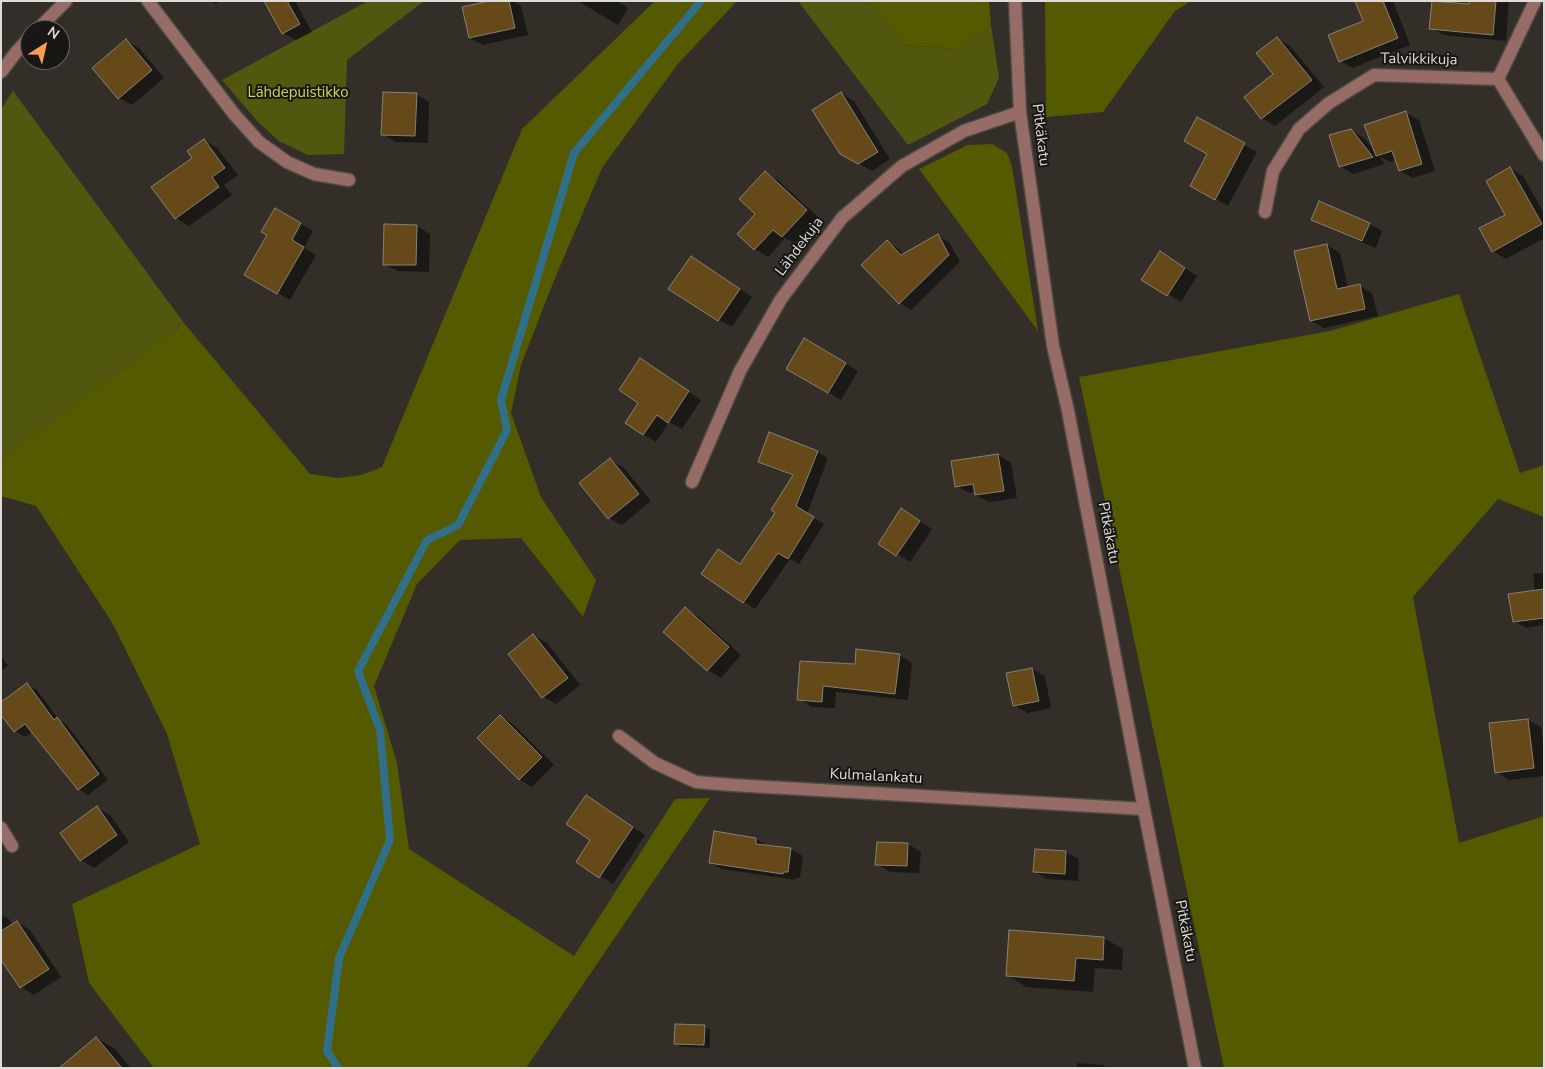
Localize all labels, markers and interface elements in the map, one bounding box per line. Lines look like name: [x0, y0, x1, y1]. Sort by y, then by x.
north arrow: [20, 20, 70, 70]
text: N: [44, 22, 63, 44]
street label: Talvikkikuja: [1380, 50, 1458, 70]
park label: Lähdepuistikko: [247, 84, 349, 102]
street label: Pitkäkatu: [1027, 103, 1053, 167]
street label: Lähdekuja: [772, 214, 828, 280]
street label: Pitkäkatu: [1093, 501, 1123, 565]
street label: Kulmalankatu: [829, 766, 923, 788]
street label: Pitkäkatu: [1170, 899, 1200, 963]

